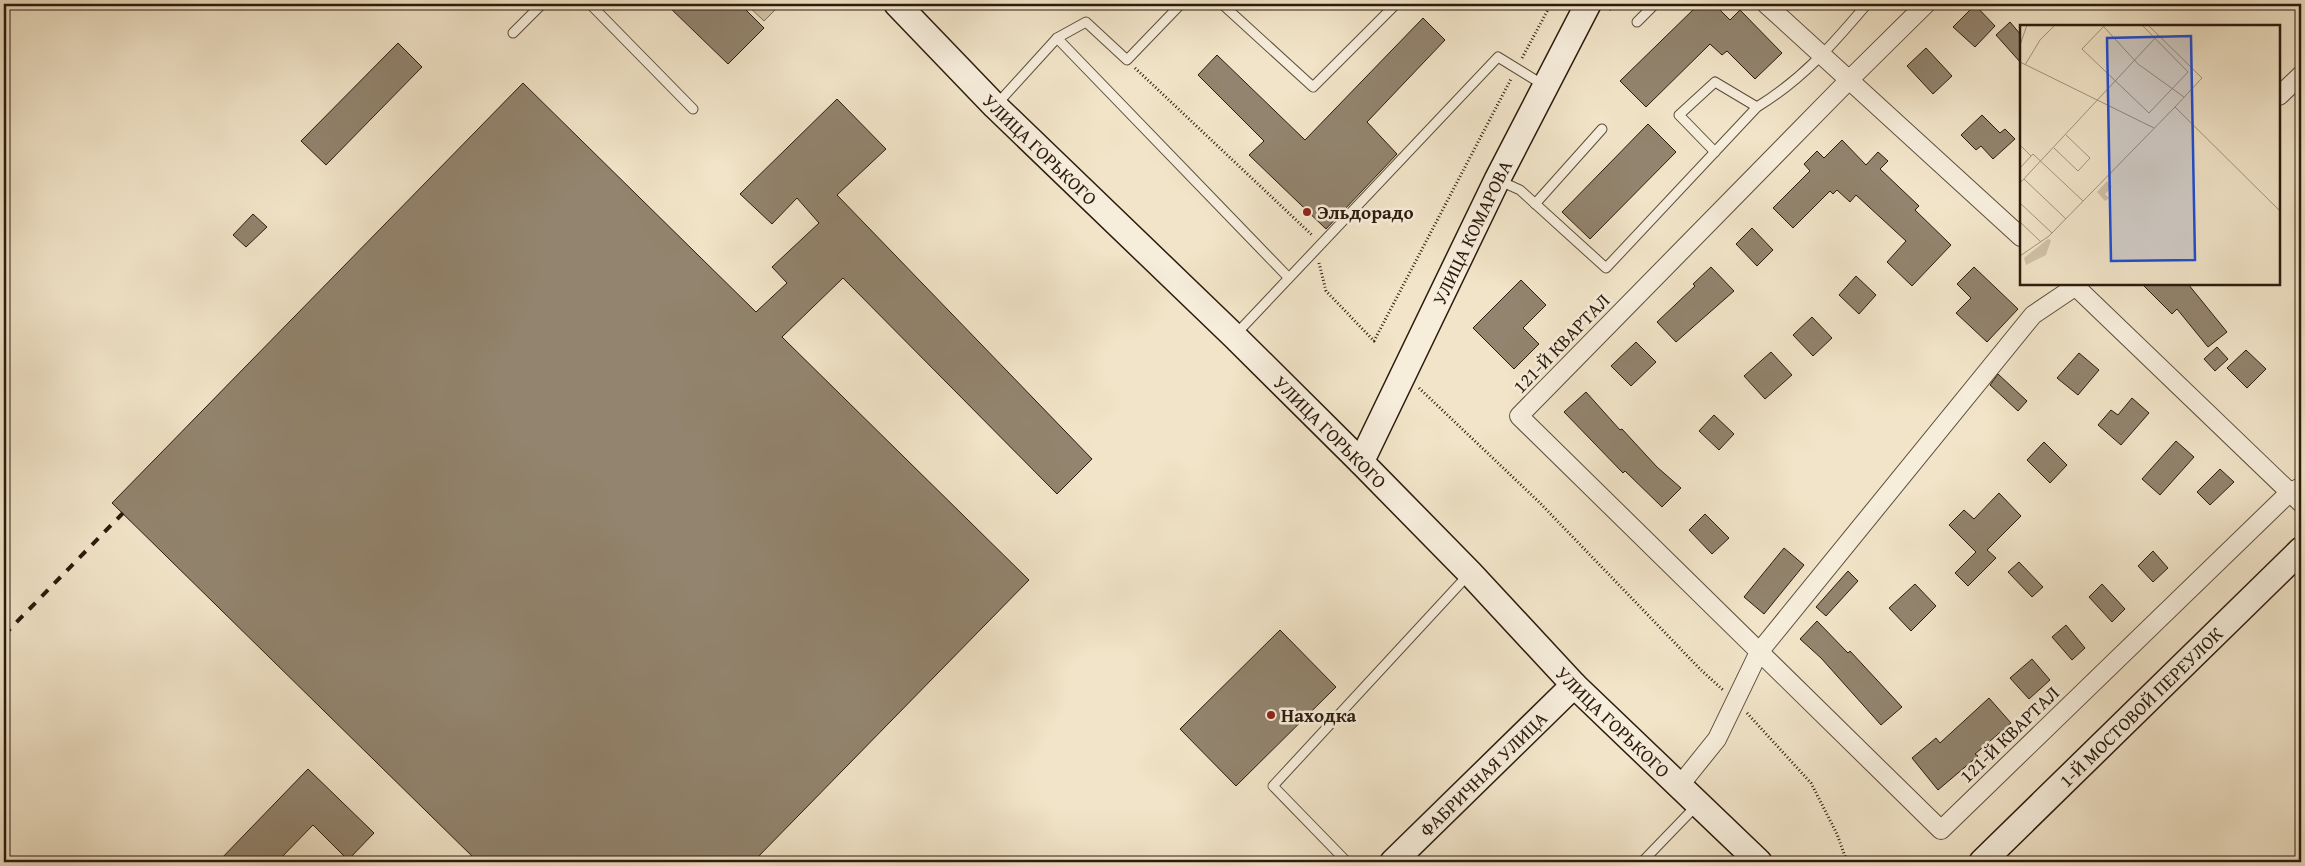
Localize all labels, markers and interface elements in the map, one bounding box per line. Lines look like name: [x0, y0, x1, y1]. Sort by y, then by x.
inset map: [2020, 25, 2280, 285]
street label: УЛИЦА ГОРЬКОГО: [976, 87, 1104, 211]
street label: УЛИЦА КОМАРОВА: [1425, 154, 1519, 310]
place label: Эльдорадо: [1317, 198, 1414, 226]
marker: Эльдорадо: [1301, 206, 1313, 218]
street label: 121-Й КВАРТАЛ: [1506, 287, 1616, 399]
street label: УЛИЦА ГОРЬКОГО: [1267, 369, 1393, 495]
street label: 1-Й МОСТОВОЙ ПЕРЕУЛОК: [2052, 620, 2229, 794]
street label: УЛИЦА ГОРЬКОГО: [1549, 660, 1677, 784]
street label: 121-Й КВАРТАЛ: [1953, 679, 2065, 789]
place label: Находка: [1281, 701, 1357, 729]
street label: ФАБРИЧНАЯ УЛИЦА: [1413, 704, 1554, 843]
marker: Находка: [1265, 709, 1277, 721]

